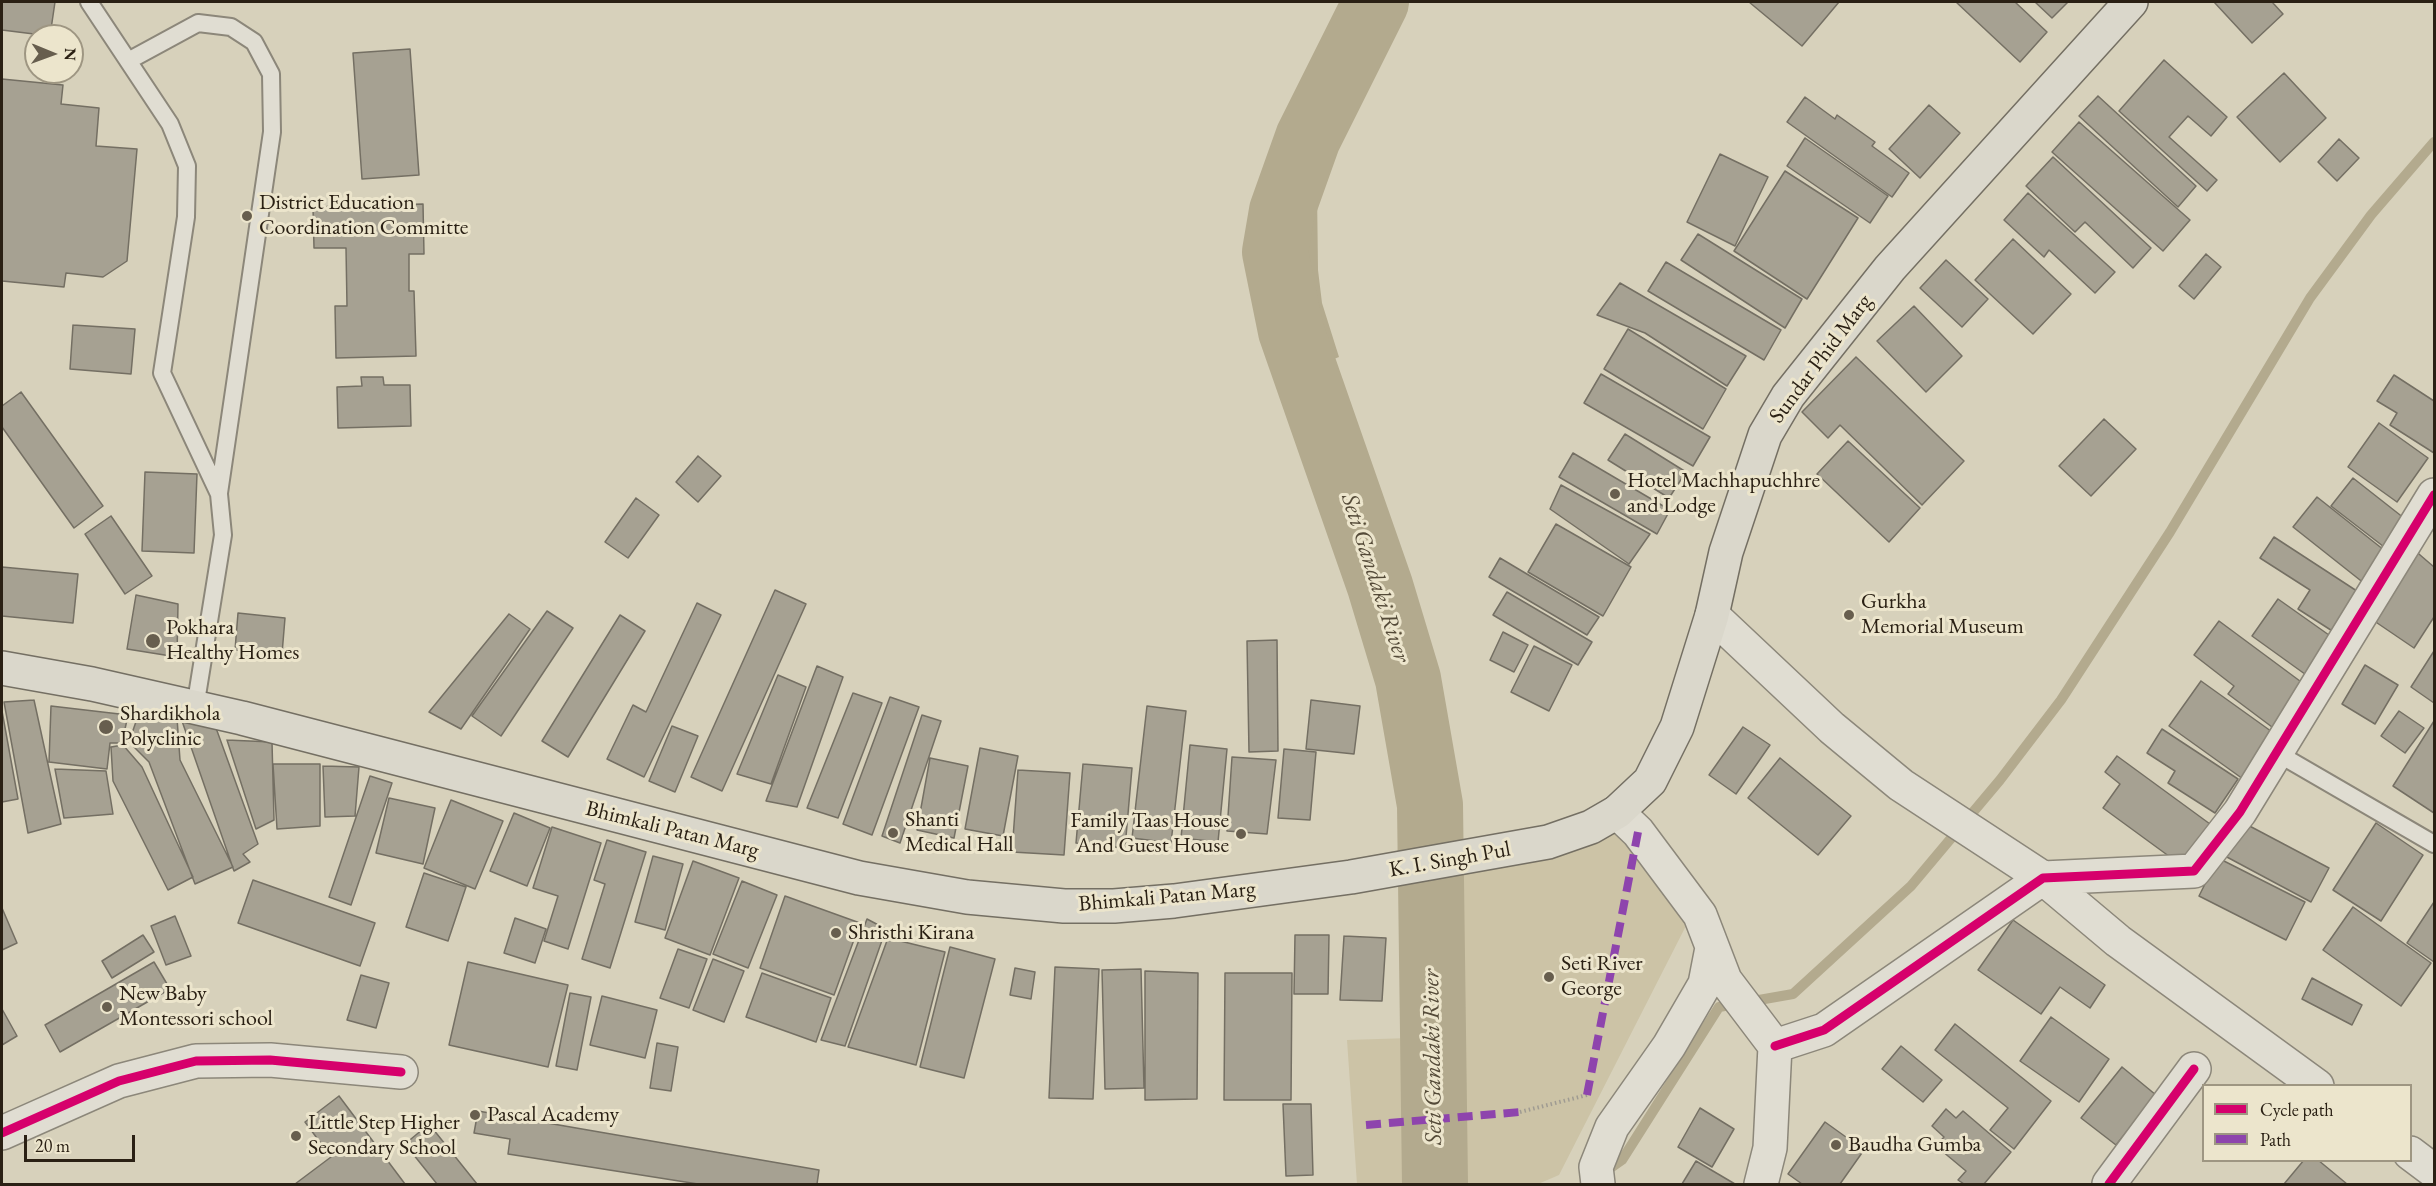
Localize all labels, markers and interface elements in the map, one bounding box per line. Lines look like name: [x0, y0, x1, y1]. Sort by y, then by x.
north arrow: [24, 24, 84, 84]
text: N: [60, 48, 81, 61]
place label: District Education Coordination Committe: [259, 190, 468, 242]
marker: District Education Coordination Committe: [240, 209, 254, 223]
street label: Sundar Phid Marg: [1764, 289, 1878, 429]
place label: Hotel Machhapuchhre and Lodge: [1627, 468, 1820, 520]
marker: Hotel Machhapuchhre and Lodge: [1608, 487, 1622, 501]
water label: Seti Gandaki River: [1334, 490, 1416, 666]
place label: Gurkha Memorial Museum: [1861, 589, 2024, 640]
marker: Gurkha Memorial Museum: [1842, 608, 1856, 622]
place label: Pokhara Healthy Homes: [166, 615, 299, 666]
marker: Pokhara Healthy Homes: [144, 632, 162, 650]
place label: Shardikhola Polyclinic: [120, 701, 220, 752]
marker: Shardikhola Polyclinic: [97, 718, 115, 736]
street label: Bhimkali Patan Marg: [583, 796, 761, 864]
place label: Shanti Medical Hall: [905, 807, 1014, 858]
place label: Family Taas House And Guest House: [1070, 808, 1229, 860]
marker: Shanti Medical Hall: [886, 826, 900, 840]
marker: Family Taas House And Guest House: [1234, 827, 1248, 841]
street label: K. I. Singh Pul: [1387, 836, 1513, 884]
street label: Bhimkali Patan Marg: [1077, 876, 1257, 918]
place label: Shristhi Kirana: [848, 920, 974, 946]
marker: Shristhi Kirana: [829, 926, 843, 940]
place label: Seti River George: [1561, 951, 1643, 1002]
water label: Seti Gandaki River: [1417, 969, 1449, 1145]
marker: Seti River George: [1542, 970, 1556, 984]
place label: New Baby Montessori school: [119, 981, 273, 1032]
marker: New Baby Montessori school: [100, 1000, 114, 1014]
legend: [2202, 1084, 2412, 1162]
text: Cycle path: [2260, 1098, 2334, 1121]
place label: Pascal Academy: [487, 1102, 619, 1128]
marker: Pascal Academy: [468, 1108, 482, 1122]
place label: Little Step Higher Secondary School: [308, 1110, 460, 1162]
scale bar: [27, 1123, 138, 1161]
text: Path: [2260, 1128, 2291, 1151]
marker: Little Step Higher Secondary School: [289, 1129, 303, 1143]
place label: Baudha Gumba: [1848, 1132, 1981, 1158]
text: 20 m: [35, 1134, 70, 1157]
marker: Baudha Gumba: [1829, 1138, 1843, 1152]

